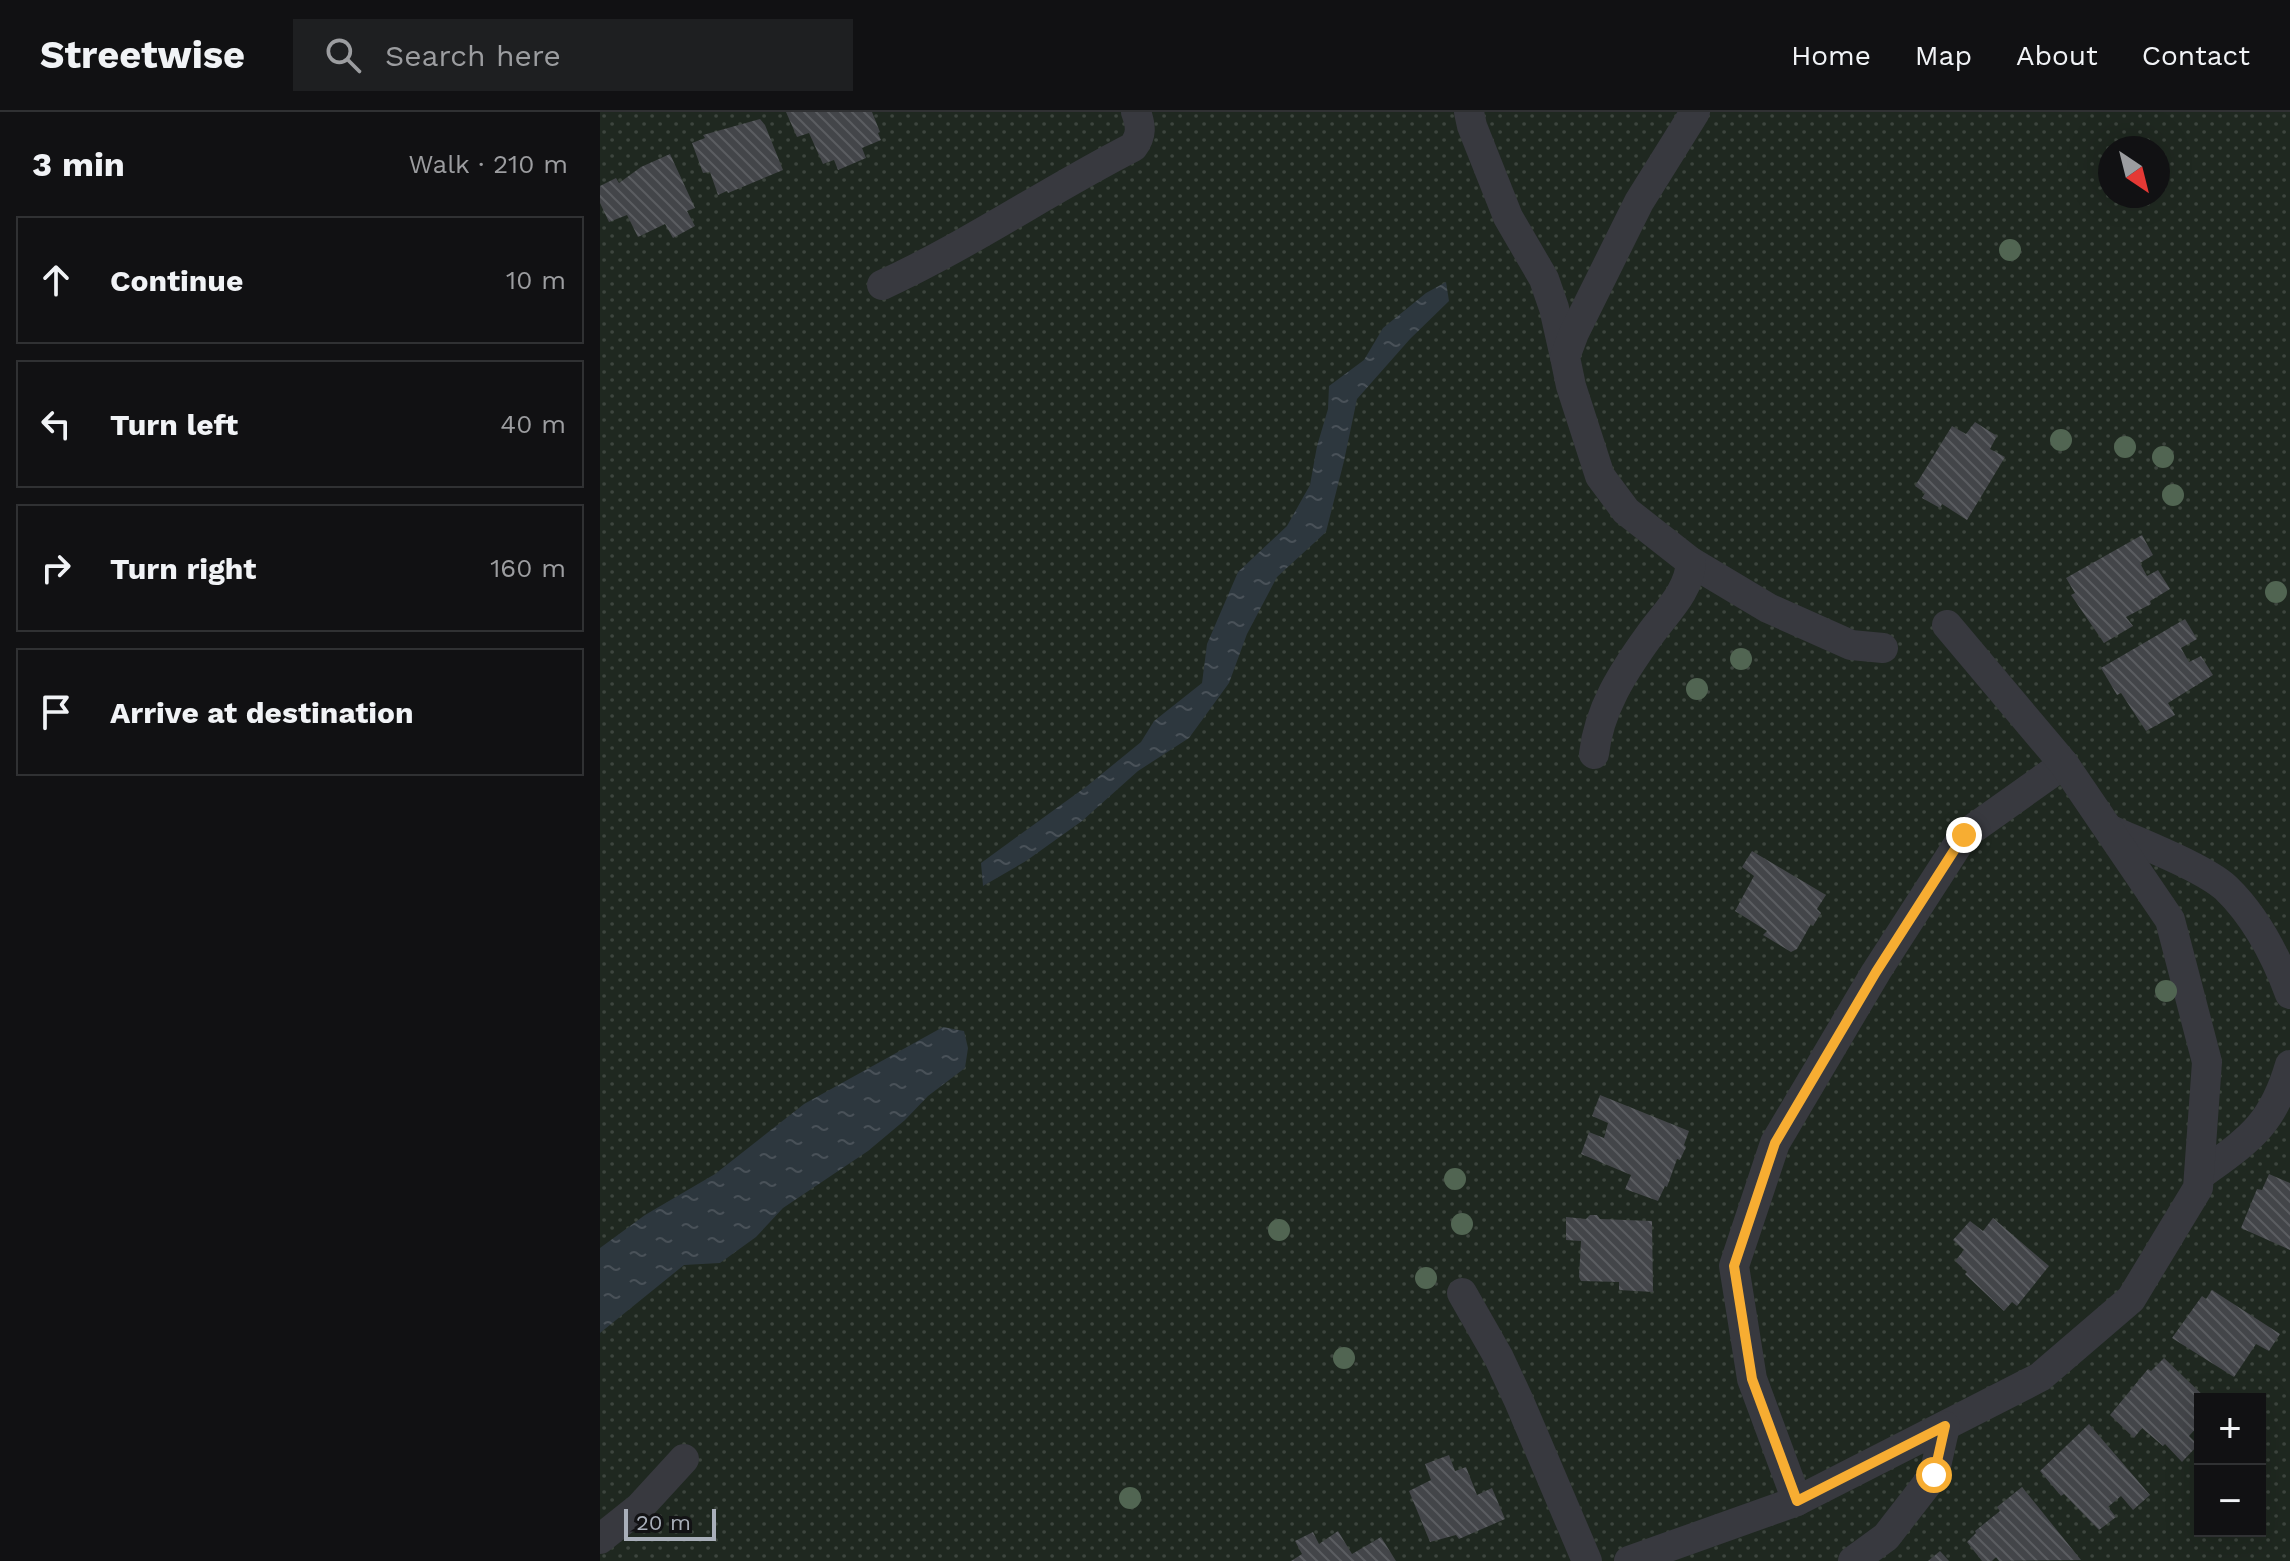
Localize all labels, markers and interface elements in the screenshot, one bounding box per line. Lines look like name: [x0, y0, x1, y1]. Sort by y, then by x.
search box: [293, 19, 853, 91]
text: Streetwise: [40, 33, 245, 77]
icon: search: [321, 33, 365, 77]
text: Search here: [385, 38, 561, 73]
text: Home: [1791, 39, 1871, 72]
text: Map: [1915, 39, 1972, 72]
text: About: [2016, 39, 2098, 72]
text: Contact: [2142, 39, 2250, 72]
north arrow: [2098, 136, 2170, 208]
text: 3 min: [32, 144, 125, 184]
text: Walk · 210 m: [408, 149, 568, 179]
icon: ahead: [34, 258, 78, 302]
text: Continue: [110, 263, 243, 298]
text: 10 m: [506, 265, 566, 295]
icon: left: [34, 402, 78, 446]
text: Turn left: [110, 407, 238, 442]
text: 40 m: [500, 409, 566, 439]
icon: right: [34, 546, 78, 590]
text: Turn right: [110, 551, 256, 586]
text: 160 m: [490, 553, 566, 583]
icon: arrive: [34, 690, 78, 734]
text: Arrive at destination: [110, 695, 414, 730]
route end: [1946, 817, 1982, 853]
map controls: [2194, 1393, 2266, 1537]
button: +: [2194, 1393, 2266, 1465]
route start: [1916, 1457, 1952, 1493]
button: −: [2194, 1465, 2266, 1537]
scale bar: [624, 1505, 716, 1541]
text: 20 m: [636, 1510, 691, 1535]

